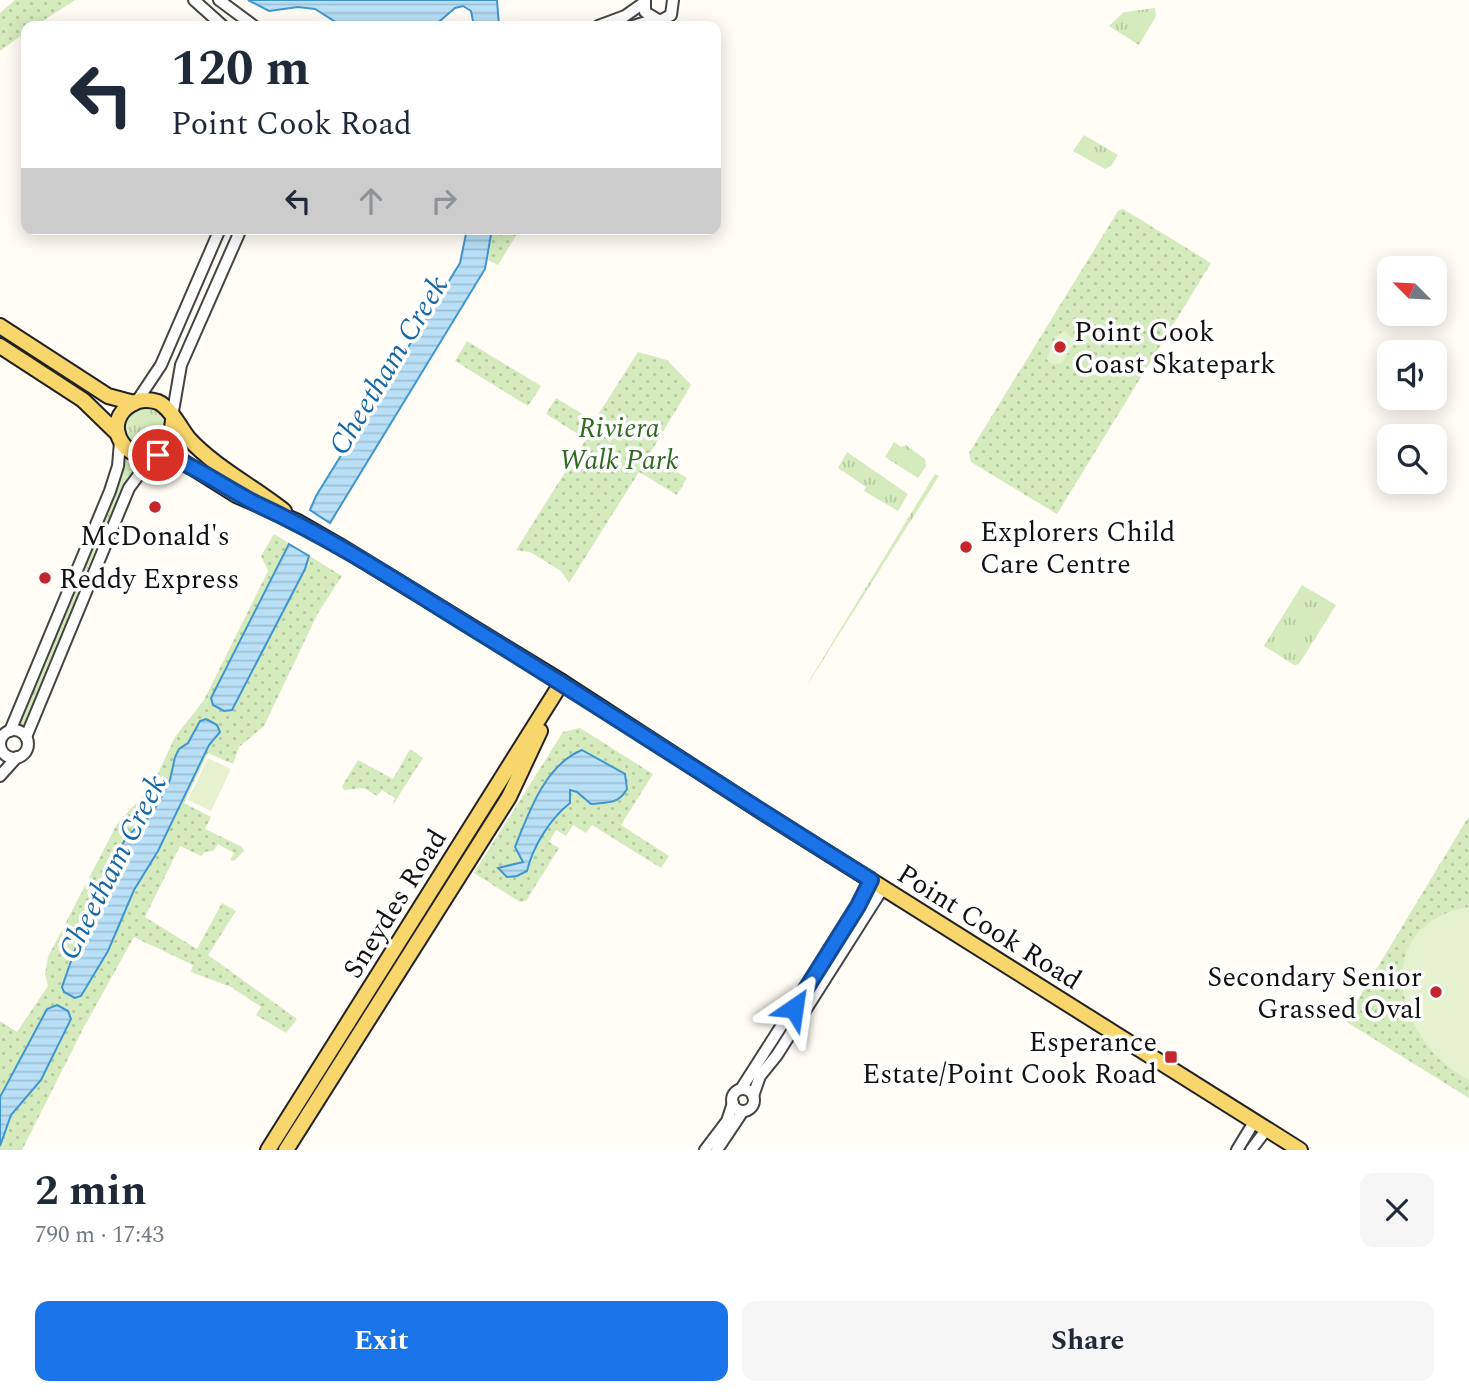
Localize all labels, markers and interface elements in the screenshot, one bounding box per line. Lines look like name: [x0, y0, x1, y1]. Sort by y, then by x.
text: 120 m: [171, 32, 310, 107]
icon: left: [56, 49, 147, 140]
text: Point Cook Road: [171, 100, 412, 149]
icon: left: [279, 182, 317, 220]
icon: ahead: [352, 182, 390, 220]
icon: right: [425, 182, 463, 220]
north arrow: [1377, 256, 1447, 326]
map controls: [1377, 256, 1447, 494]
water label: Cheetham Creek: [317, 267, 461, 464]
place label: Point Cook Coast Skatepark: [1074, 311, 1276, 386]
marker: Point Cook Coast Skatepark: [1052, 339, 1068, 355]
button: sound: [1377, 340, 1447, 410]
park label: Riviera Walk Park: [559, 407, 679, 482]
button: search: [1377, 424, 1447, 494]
pin: [128, 425, 188, 485]
icon: arrive: [139, 436, 177, 474]
marker: McDonald's: [147, 499, 163, 515]
place label: Explorers Child Care Centre: [980, 511, 1175, 586]
place label: McDonald's: [80, 515, 230, 558]
marker: Explorers Child Care Centre: [958, 539, 974, 555]
place label: Reddy Express: [59, 558, 239, 601]
marker: Reddy Express: [37, 570, 53, 586]
water label: Cheetham Creek: [46, 767, 179, 968]
street label: Sneydes Road: [332, 820, 458, 987]
street label: Point Cook Road: [888, 853, 1090, 1001]
place label: Secondary Senior Grassed Oval: [1207, 956, 1422, 1031]
position arrow: [757, 971, 831, 1045]
marker: Secondary Senior Grassed Oval: [1428, 984, 1444, 1000]
place label: Esperance Estate/Point Cook Road: [862, 1021, 1157, 1096]
marker: Esperance Estate/Point Cook Road: [1163, 1049, 1179, 1065]
text: 2 min: [35, 1160, 147, 1223]
button: close: [1360, 1173, 1434, 1247]
text: 790 m · 17:43: [35, 1218, 164, 1253]
button: Exit: [35, 1301, 728, 1381]
button: Share: [742, 1301, 1434, 1381]

